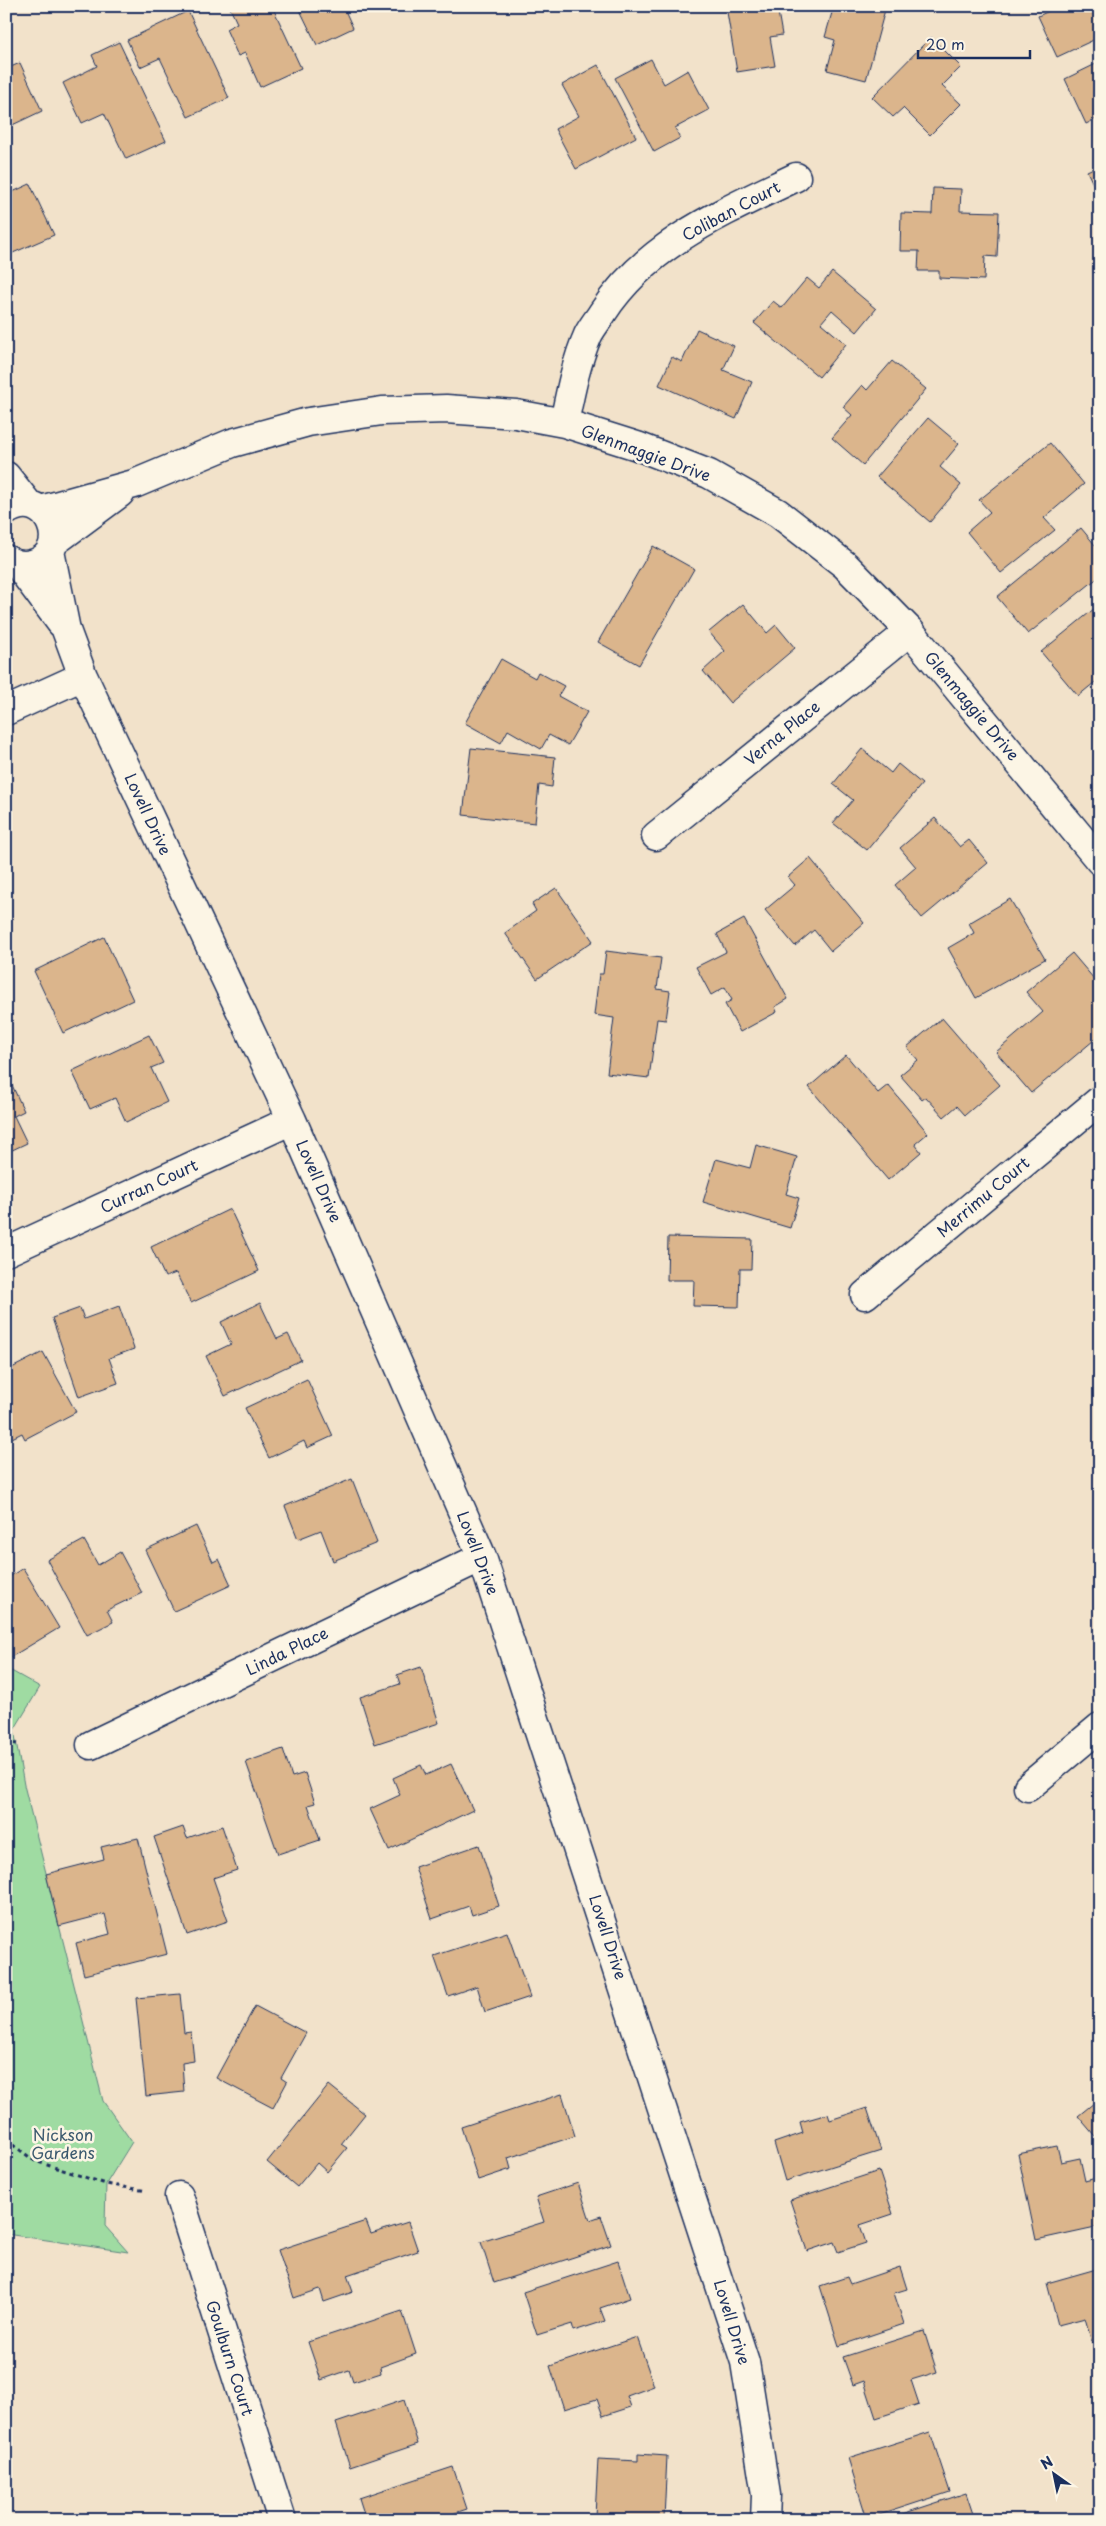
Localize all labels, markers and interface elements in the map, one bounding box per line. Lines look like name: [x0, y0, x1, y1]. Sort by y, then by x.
scale bar: [918, 28, 1031, 60]
text: 20 m: [926, 32, 965, 55]
street label: Coliban Court: [677, 174, 784, 246]
street label: Glenmaggie Drive: [578, 417, 715, 487]
street label: Glenmaggie Drive: [920, 645, 1026, 765]
street label: Verna Place: [738, 694, 825, 770]
street label: Lovell Drive: [119, 769, 178, 859]
street label: Lovell Drive: [291, 1135, 349, 1226]
street label: Merrimu Court: [931, 1150, 1034, 1242]
street label: Curran Court: [96, 1152, 202, 1218]
street label: Lovell Drive: [452, 1507, 506, 1598]
street label: Linda Place: [241, 1620, 332, 1680]
street label: Lovell Drive: [584, 1891, 634, 1982]
park label: Nickson Gardens: [31, 2122, 95, 2164]
street label: Lovell Drive: [709, 2276, 757, 2367]
street label: Goulburn Court: [201, 2297, 261, 2419]
north arrow: [1028, 2448, 1078, 2498]
text: N: [1036, 2451, 1057, 2475]

